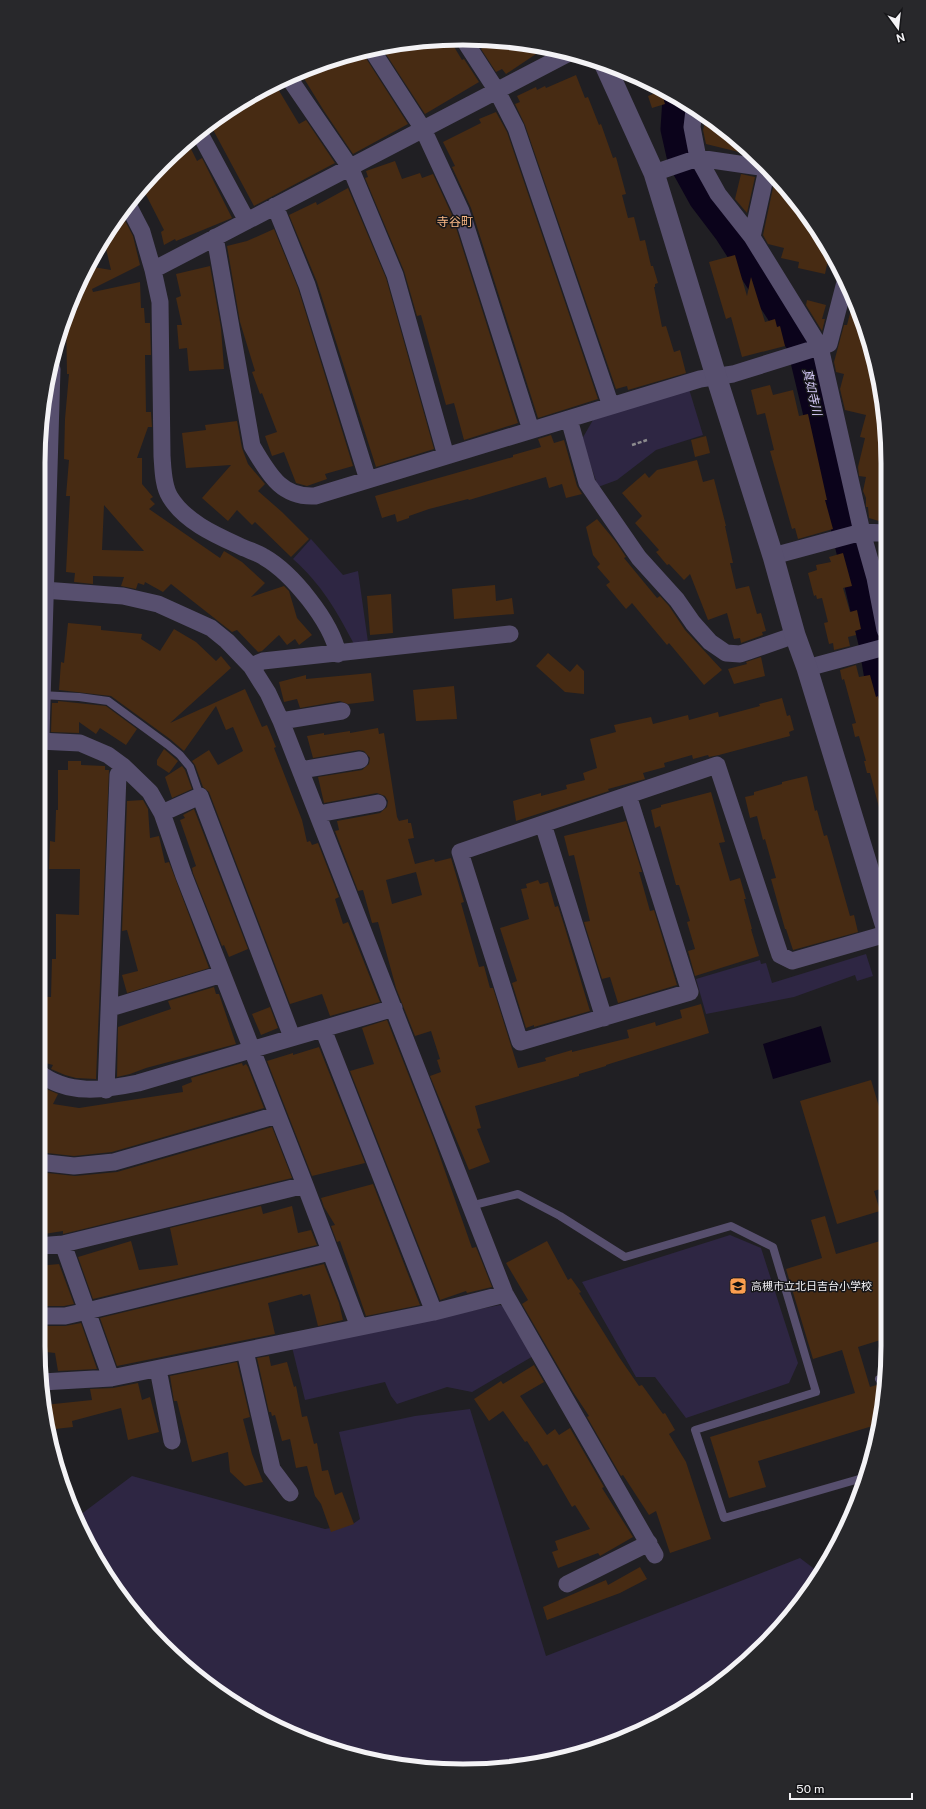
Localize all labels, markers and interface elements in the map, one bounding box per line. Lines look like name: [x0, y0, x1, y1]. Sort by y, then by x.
north arrow: [878, 8, 918, 48]
text: N: [895, 31, 906, 45]
district label: 寺谷町: [437, 215, 473, 229]
water label: 真如寺川: [800, 367, 825, 419]
school or university icon: 高槻市立北日吉台小学校: [728, 1276, 748, 1296]
place label: 高槻市立北日吉台小学校: [751, 1280, 872, 1292]
scale bar: [790, 1775, 912, 1801]
text: 50 m: [796, 1782, 824, 1796]

